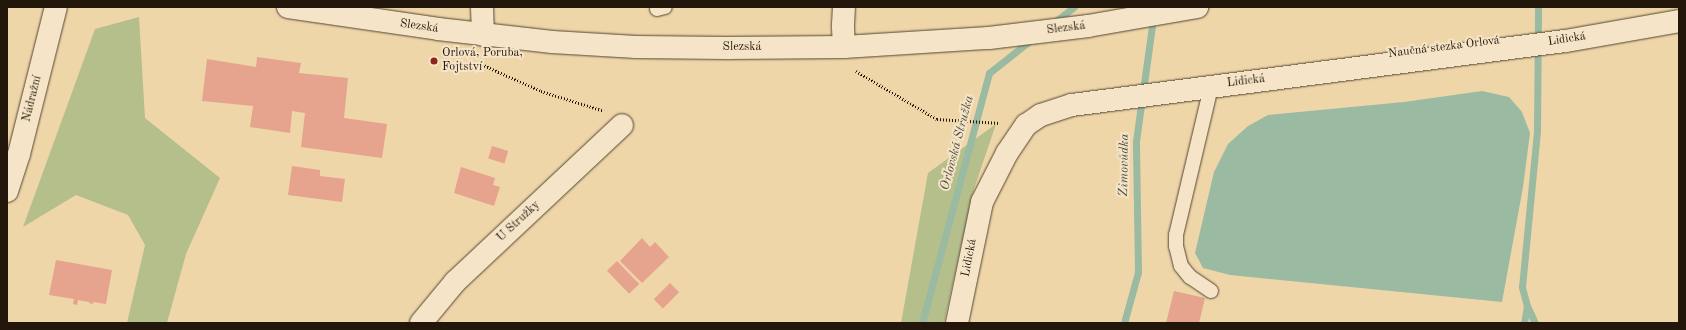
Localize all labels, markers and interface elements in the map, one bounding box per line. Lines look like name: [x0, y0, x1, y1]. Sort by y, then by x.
street label: Slezská: [399, 17, 439, 37]
street label: Slezská: [1046, 19, 1086, 39]
street label: Lidická: [1547, 30, 1587, 50]
street label: Naučná stezka Orlová: [1387, 34, 1501, 62]
street label: Slezská: [723, 41, 761, 55]
place label: Orlová, Poruba, Fojtství: [442, 47, 523, 75]
marker: Orlová, Poruba, Fojtství: [429, 56, 439, 66]
street label: Lidická: [1226, 73, 1266, 91]
street label: Nádražní: [20, 74, 46, 124]
water label: Orlovská Stružka: [938, 94, 978, 192]
water label: Zimovůdka: [1117, 133, 1133, 197]
street label: U Stružky: [495, 198, 543, 246]
street label: Lidická: [959, 238, 981, 278]

